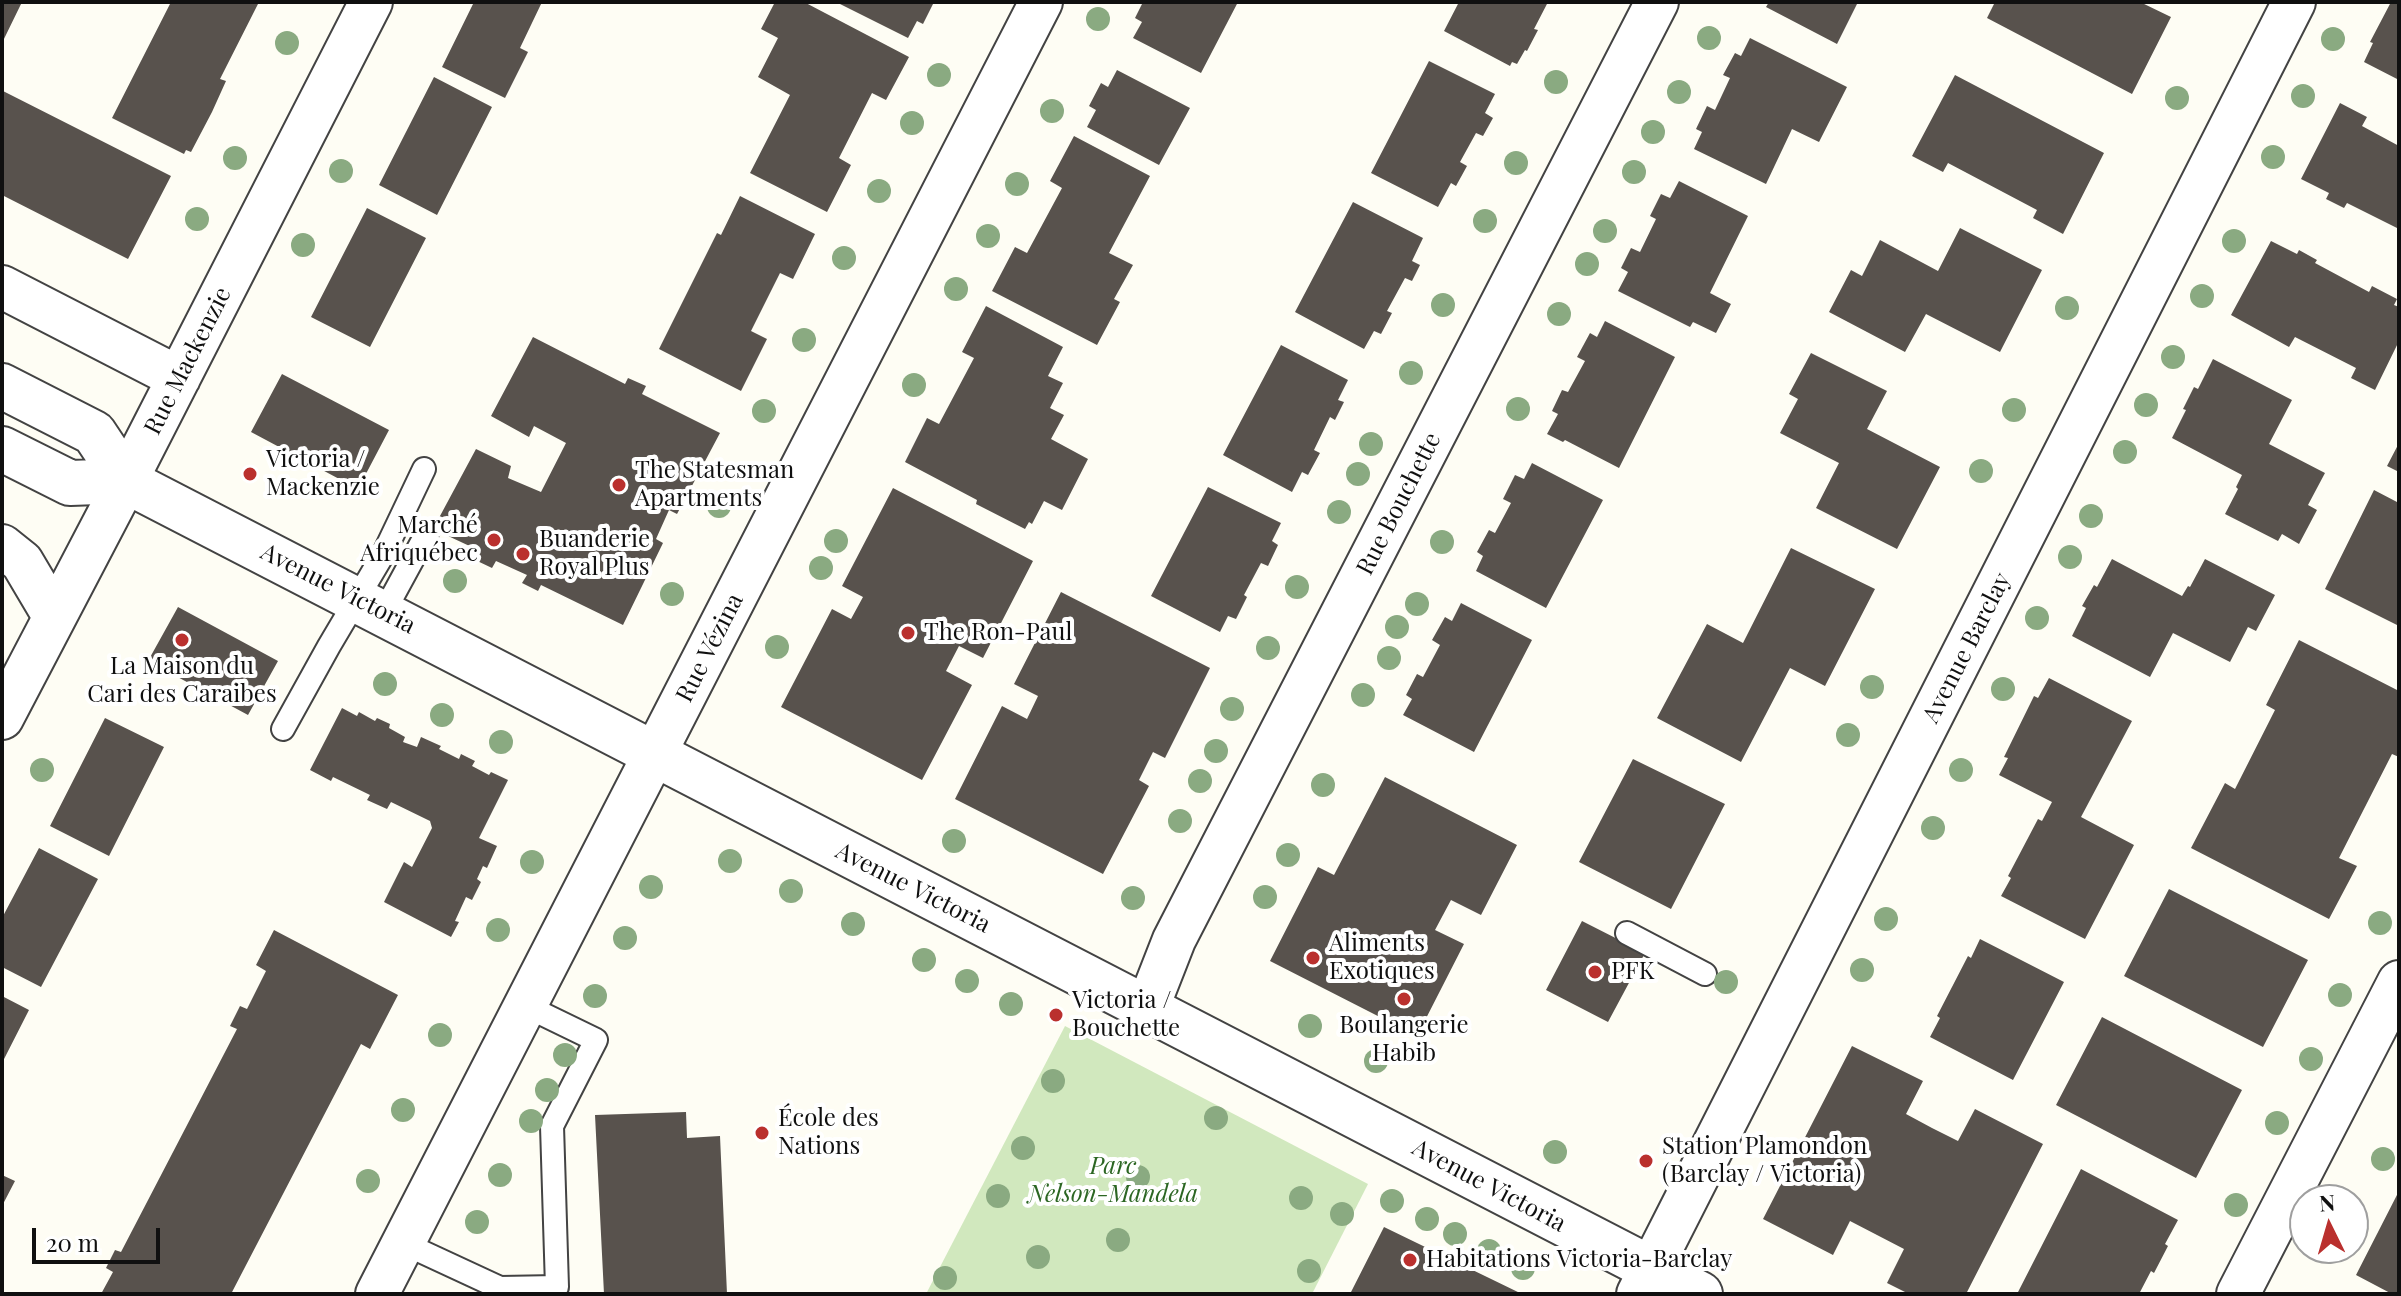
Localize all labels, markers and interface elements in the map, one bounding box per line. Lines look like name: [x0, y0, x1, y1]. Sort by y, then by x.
street label: Rue Mackenzie: [138, 282, 238, 440]
street label: Rue Bouchette: [1351, 428, 1447, 580]
place label: Victoria / Mackenzie: [266, 446, 380, 502]
place label: The Statesman Apartments: [635, 457, 794, 513]
marker: Victoria / Mackenzie: [241, 465, 259, 483]
marker: The Statesman Apartments: [610, 476, 628, 494]
place label: Marché Afriquébec: [360, 512, 478, 568]
place label: Buanderie Royal Plus: [539, 526, 650, 582]
marker: Marché Afriquébec: [485, 531, 503, 549]
street label: Avenue Victoria: [256, 538, 420, 640]
marker: Buanderie Royal Plus: [514, 545, 532, 563]
street label: Avenue Barclay: [1917, 568, 2017, 728]
street label: Rue Vézina: [670, 589, 750, 707]
place label: The Ron-Paul: [924, 619, 1072, 647]
marker: The Ron-Paul: [899, 624, 917, 642]
marker: La Maison du Cari des Caraibes: [173, 631, 191, 649]
place label: La Maison du Cari des Caraibes: [87, 653, 277, 709]
street label: Avenue Victoria: [831, 837, 995, 939]
place label: Aliments Exotiques: [1329, 930, 1435, 986]
marker: Aliments Exotiques: [1304, 949, 1322, 967]
place label: PFK: [1611, 958, 1654, 986]
marker: PFK: [1586, 963, 1604, 981]
place label: Victoria / Bouchette: [1072, 987, 1180, 1043]
marker: Boulangerie Habib: [1395, 990, 1413, 1008]
marker: Victoria / Bouchette: [1047, 1006, 1065, 1024]
place label: Boulangerie Habib: [1339, 1012, 1469, 1068]
place label: École des Nations: [778, 1105, 879, 1161]
marker: École des Nations: [753, 1124, 771, 1142]
street label: Avenue Victoria: [1407, 1133, 1571, 1239]
place label: Station Plamondon (Barclay / Victoria): [1662, 1133, 1867, 1189]
marker: Station Plamondon (Barclay / Victoria): [1637, 1152, 1655, 1170]
park label: Parc Nelson-Mandela: [1028, 1153, 1198, 1209]
north arrow: [2289, 1184, 2369, 1264]
text: N: [2318, 1186, 2336, 1218]
scale bar: [36, 1212, 164, 1262]
text: 20 m: [46, 1226, 99, 1258]
place label: Habitations Victoria-Barclay: [1426, 1246, 1732, 1274]
marker: Habitations Victoria-Barclay: [1401, 1251, 1419, 1269]

